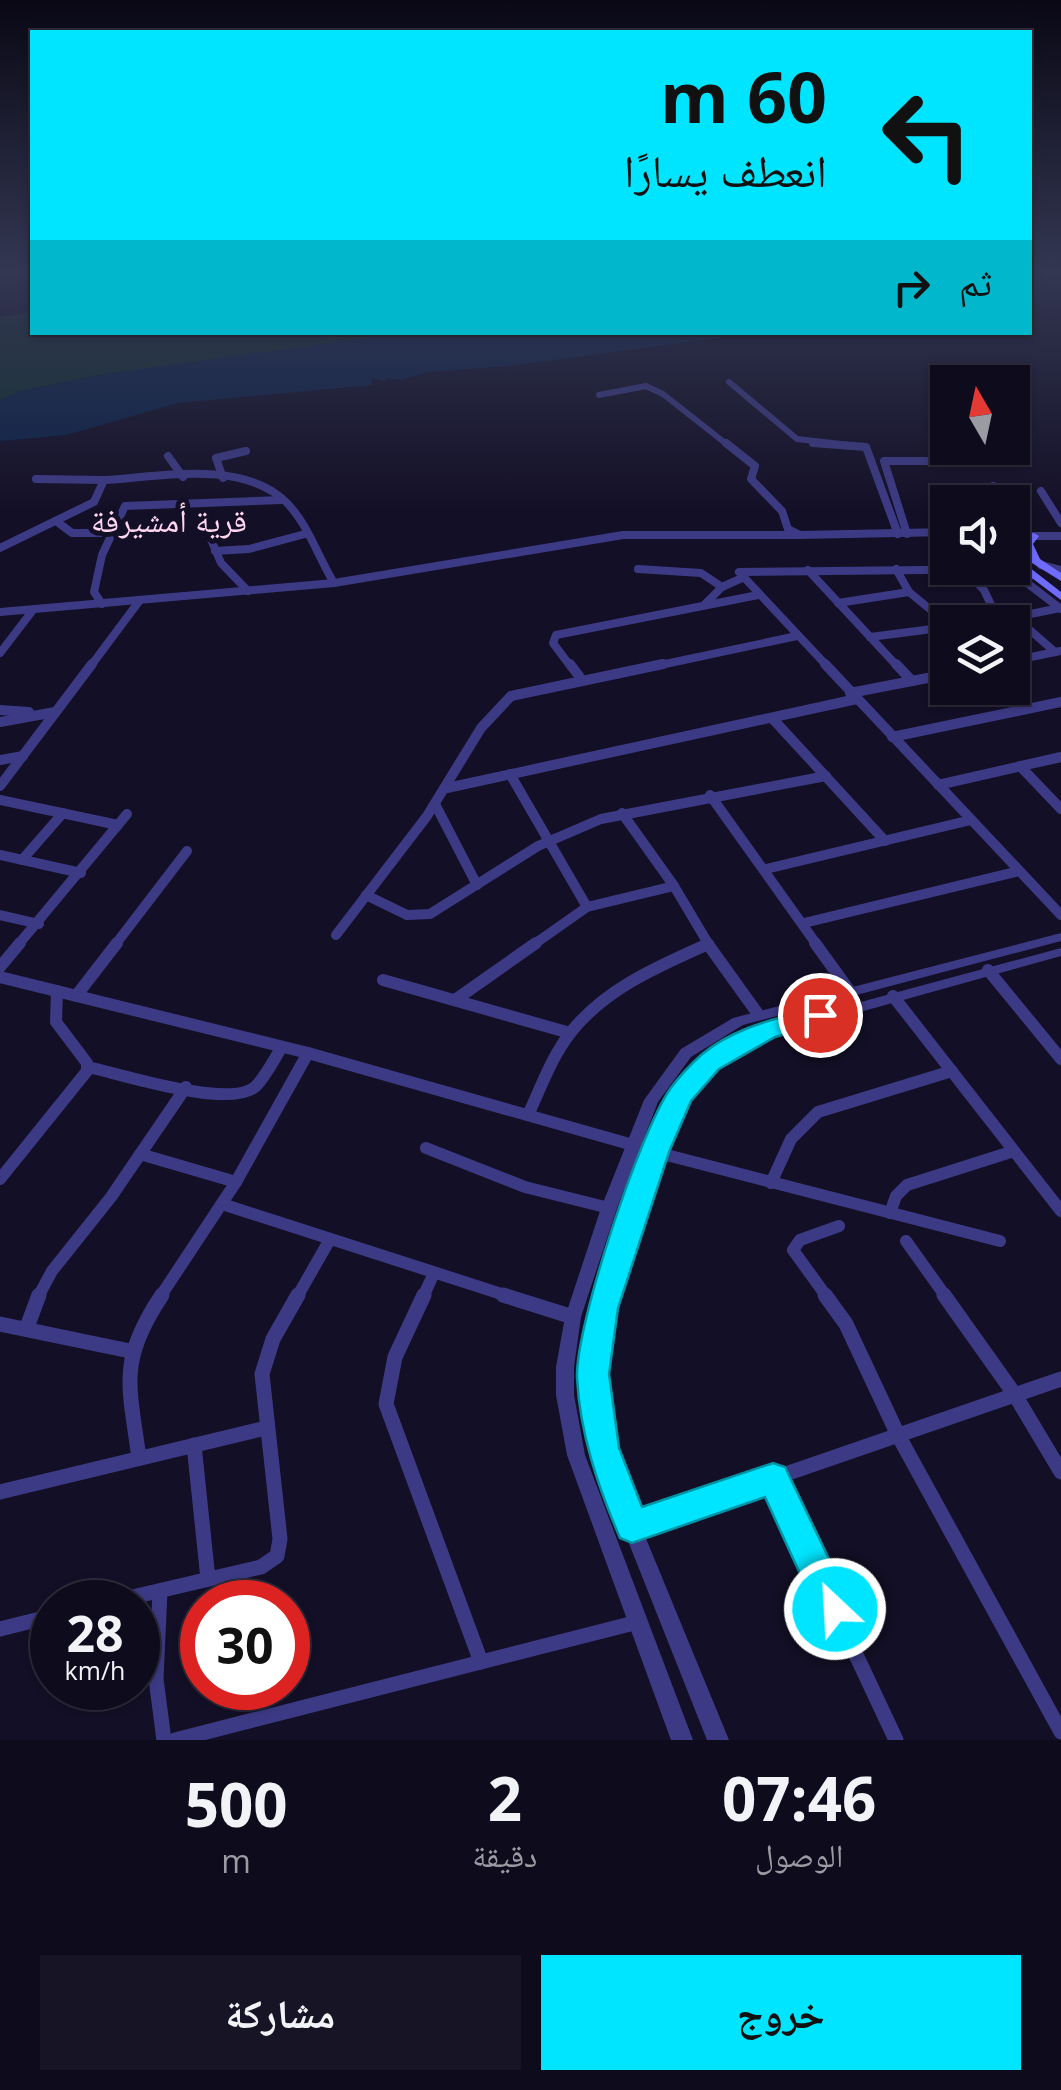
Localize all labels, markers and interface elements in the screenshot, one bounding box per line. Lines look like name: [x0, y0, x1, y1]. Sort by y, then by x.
text: 60 m: [660, 48, 827, 144]
icon: left: [862, 70, 992, 200]
text: انعطف يسارًا: [624, 139, 827, 200]
text: ثم: [959, 255, 992, 307]
icon: right: [884, 260, 939, 315]
north arrow: [930, 365, 1030, 465]
map controls: [930, 365, 1030, 705]
button: sound: [930, 485, 1030, 585]
district label: قرية أمشيرفة: [91, 498, 247, 541]
button: layers: [930, 605, 1030, 705]
pin: [778, 973, 863, 1058]
icon: arrive: [793, 988, 848, 1043]
position arrow: [783, 1557, 887, 1661]
speed limit sign: 30: [180, 1580, 310, 1710]
text: 28: [66, 1599, 124, 1667]
text: km/h: [65, 1653, 125, 1687]
text: 2: [488, 1757, 522, 1839]
text: 07:46: [722, 1757, 876, 1839]
text: 500: [185, 1763, 288, 1845]
text: دقيقة: [472, 1833, 537, 1876]
text: الوصول: [755, 1833, 843, 1876]
text: m: [221, 1839, 251, 1882]
button: مشاركة: [40, 1955, 521, 2070]
button: خروج: [541, 1955, 1021, 2070]

